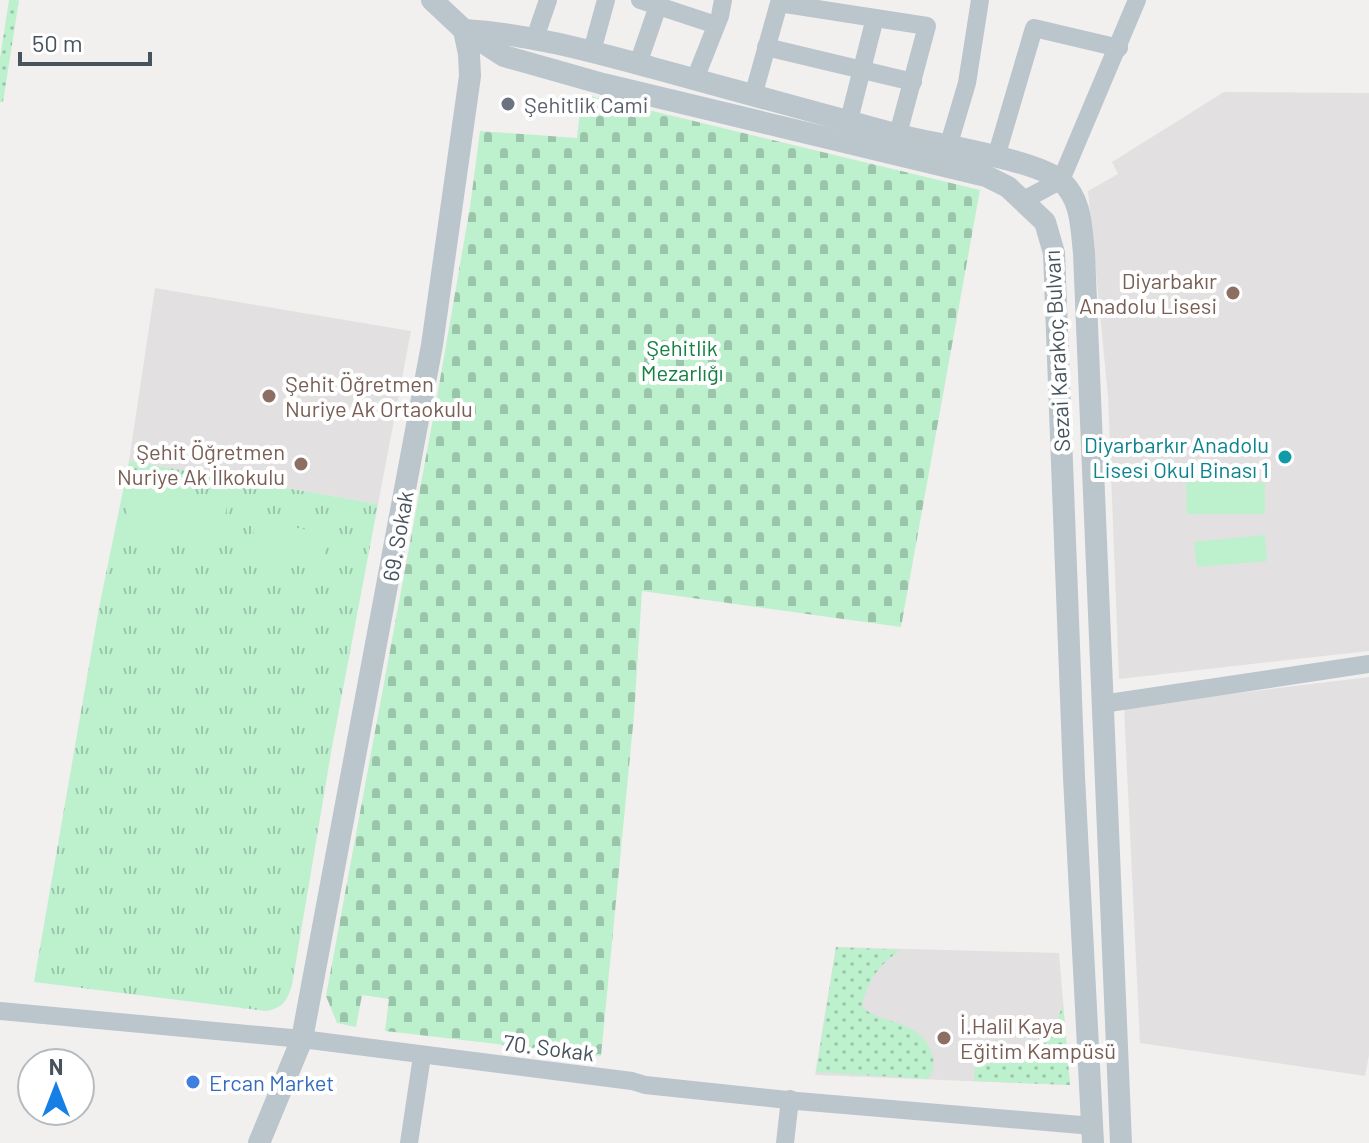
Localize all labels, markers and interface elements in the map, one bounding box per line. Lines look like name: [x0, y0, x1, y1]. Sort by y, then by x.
scale bar: [20, 16, 150, 66]
text: 50 m: [32, 28, 83, 57]
place label: Şehitlik Cami: [524, 91, 648, 117]
marker: Şehitlik Cami: [499, 95, 517, 113]
street label: Sezai Karakoç Bulvarı: [1038, 249, 1074, 453]
place label: Diyarbakır Anadolu Lisesi: [1079, 267, 1217, 318]
marker: Diyarbakır Anadolu Lisesi: [1224, 284, 1242, 302]
park label: Şehitlik Mezarlığı: [641, 334, 723, 385]
place label: Şehit Öğretmen Nuriye Ak Ortaokulu: [285, 370, 473, 421]
marker: Şehit Öğretmen Nuriye Ak Ortaokulu: [260, 387, 278, 405]
place label: Diyarbarkır Anadolu Lisesi Okul Binası 1: [1084, 431, 1269, 482]
place label: Şehit Öğretmen Nuriye Ak İlkokulu: [117, 438, 285, 489]
marker: Diyarbarkır Anadolu Lisesi Okul Binası 1: [1276, 448, 1294, 466]
marker: Şehit Öğretmen Nuriye Ak İlkokulu: [292, 455, 310, 473]
street label: 69. Sokak: [376, 489, 418, 583]
place label: İ.Halil Kaya Eğitim Kampüsü: [960, 1012, 1116, 1063]
street label: 70. Sokak: [502, 1029, 596, 1065]
marker: İ.Halil Kaya Eğitim Kampüsü: [935, 1029, 953, 1047]
north arrow: [16, 1047, 96, 1127]
text: N: [49, 1053, 63, 1079]
place label: Ercan Market: [209, 1069, 334, 1095]
marker: Ercan Market: [184, 1073, 202, 1091]

